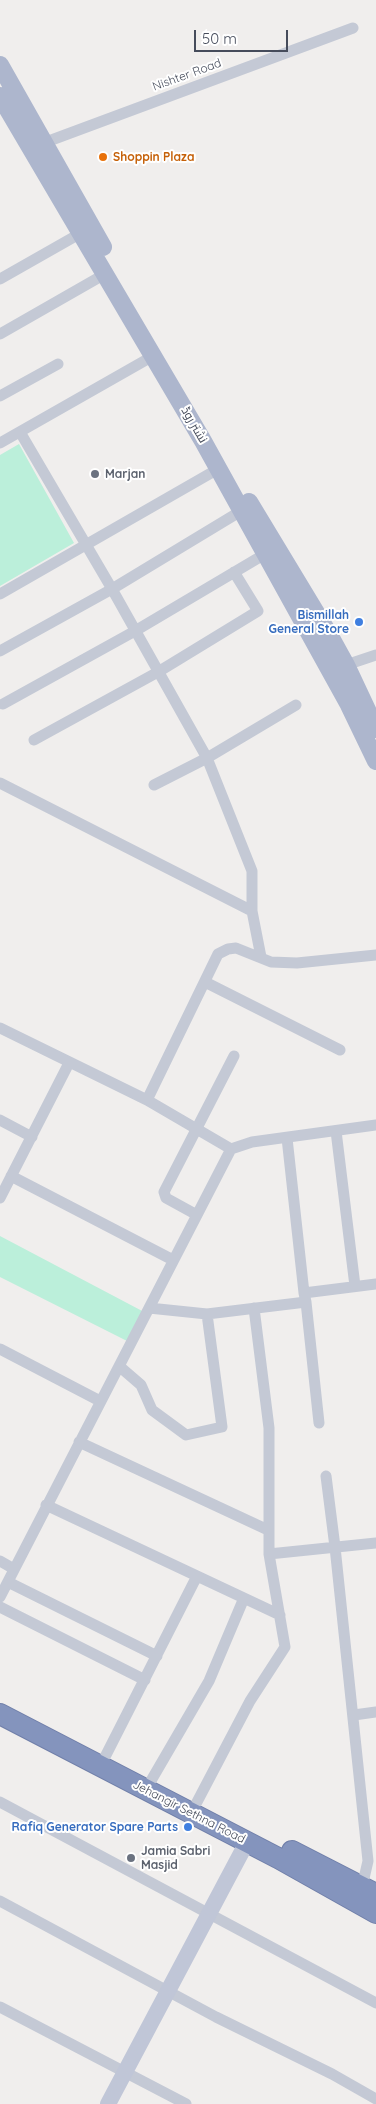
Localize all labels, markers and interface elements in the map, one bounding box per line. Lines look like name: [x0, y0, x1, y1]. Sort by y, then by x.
scale bar: [196, 20, 290, 52]
text: 50 m: [202, 29, 237, 48]
street label: Nishter Road: [151, 56, 223, 94]
place label: Shoppin Plaza: [113, 150, 194, 164]
marker: Shoppin Plaza: [97, 151, 109, 163]
street label: نشتر روڈ: [178, 404, 210, 446]
place label: Marjan: [105, 467, 145, 481]
marker: Marjan: [89, 468, 101, 480]
place label: Bismillah General Store: [269, 608, 349, 636]
marker: Bismillah General Store: [353, 616, 365, 628]
street label: Jehangir Sethna Road: [130, 1777, 248, 1847]
place label: Rafiq Generator Spare Parts: [12, 1820, 178, 1834]
marker: Rafiq Generator Spare Parts: [182, 1821, 194, 1833]
place label: Jamia Sabri Masjid: [141, 1844, 210, 1872]
marker: Jamia Sabri Masjid: [125, 1852, 137, 1864]

